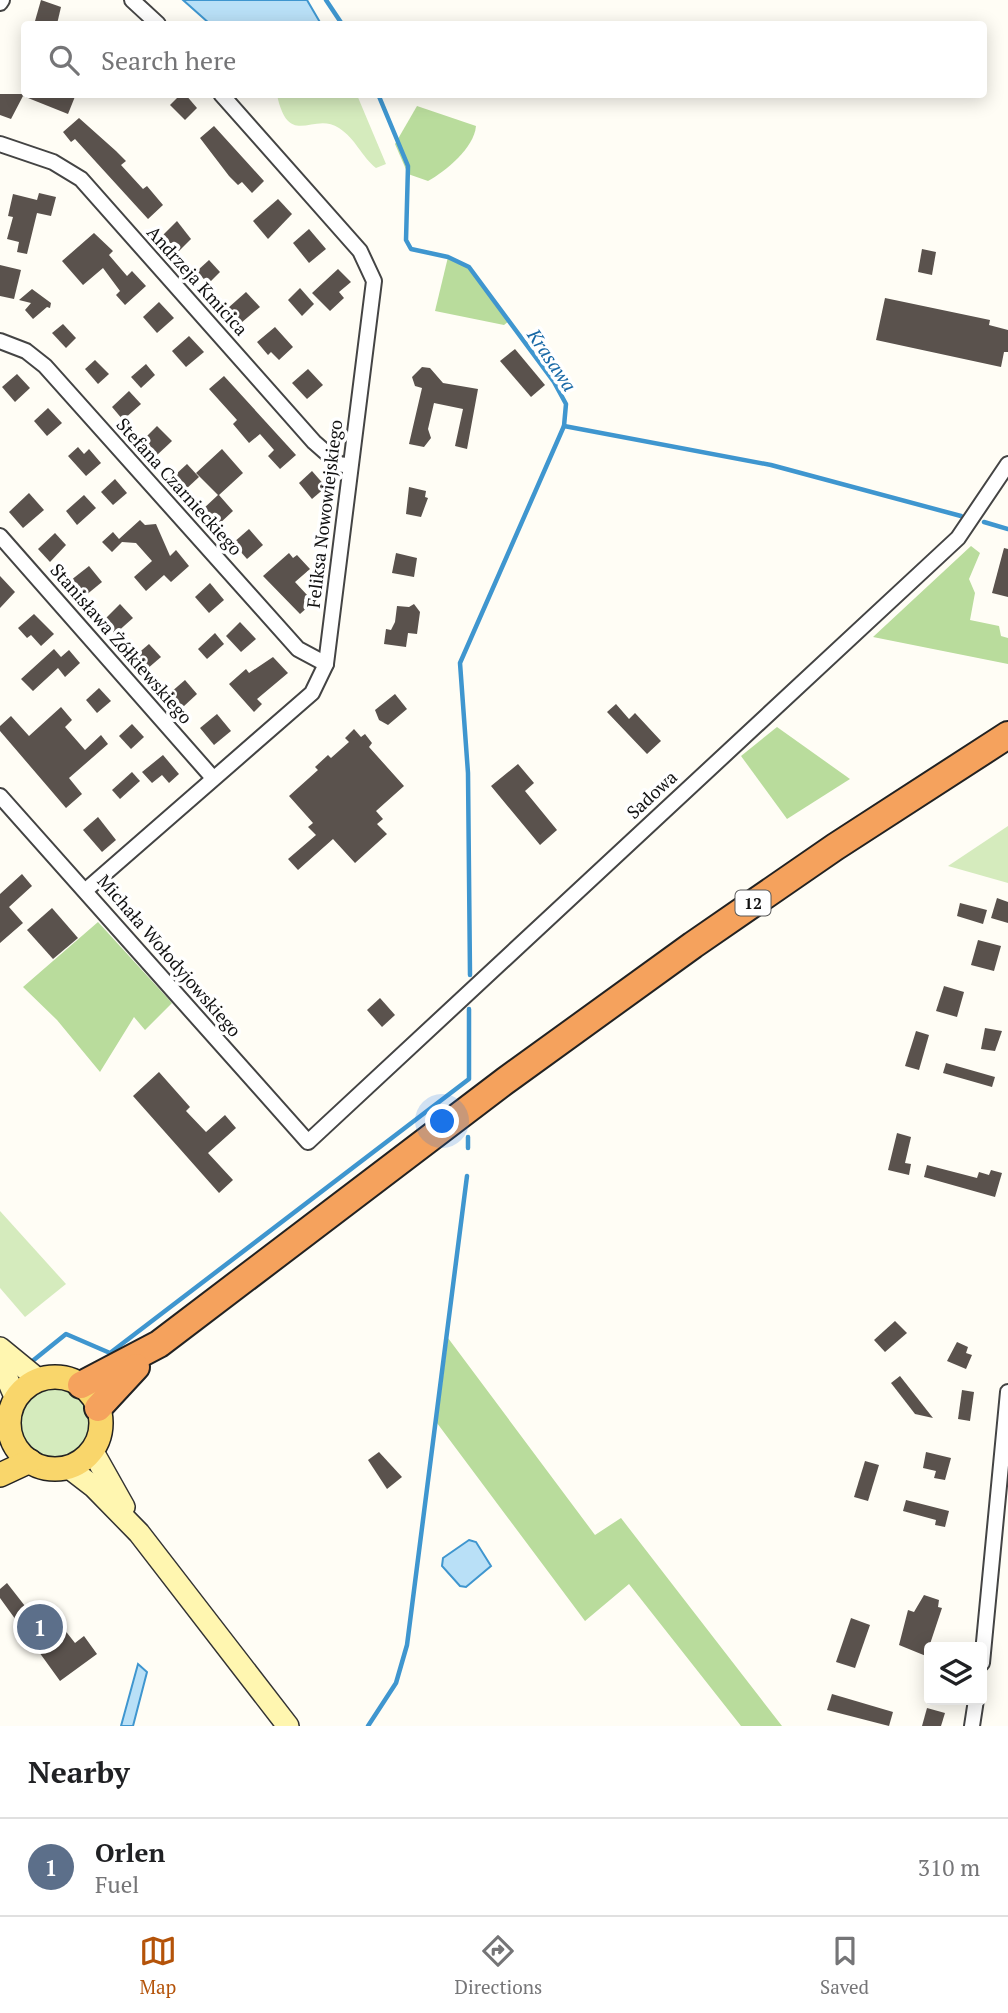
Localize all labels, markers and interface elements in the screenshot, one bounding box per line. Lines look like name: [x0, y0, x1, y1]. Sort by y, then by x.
search box: [21, 21, 987, 98]
icon: search: [45, 41, 83, 79]
text: Search here: [101, 43, 236, 77]
street label: Andrzeja Kmicica: [142, 220, 254, 340]
water label: Krasawa: [522, 323, 582, 396]
street label: Stefana Czarnieckiego: [111, 412, 248, 560]
street label: Feliksa Nowowiejskiego: [301, 418, 347, 609]
street label: Stanisława Żółkiewskiego: [45, 558, 198, 729]
street label: Sadowa: [621, 765, 682, 824]
street label: Michała Wołodyjowskiego: [93, 869, 247, 1042]
road number: 12: [736, 890, 770, 916]
your location: [425, 1104, 459, 1138]
pin: 1: [17, 1601, 63, 1653]
map controls: [924, 1642, 987, 1705]
button: layers: [924, 1642, 987, 1705]
text: Nearby: [28, 1752, 130, 1792]
text: Orlen: [95, 1835, 165, 1869]
text: 1: [45, 1852, 58, 1883]
text: 310 m: [918, 1852, 980, 1883]
text: Fuel: [95, 1869, 139, 1900]
tab: Map: [139, 1932, 177, 1999]
tab: Directions: [455, 1932, 542, 1999]
tab: Saved: [820, 1932, 869, 1999]

